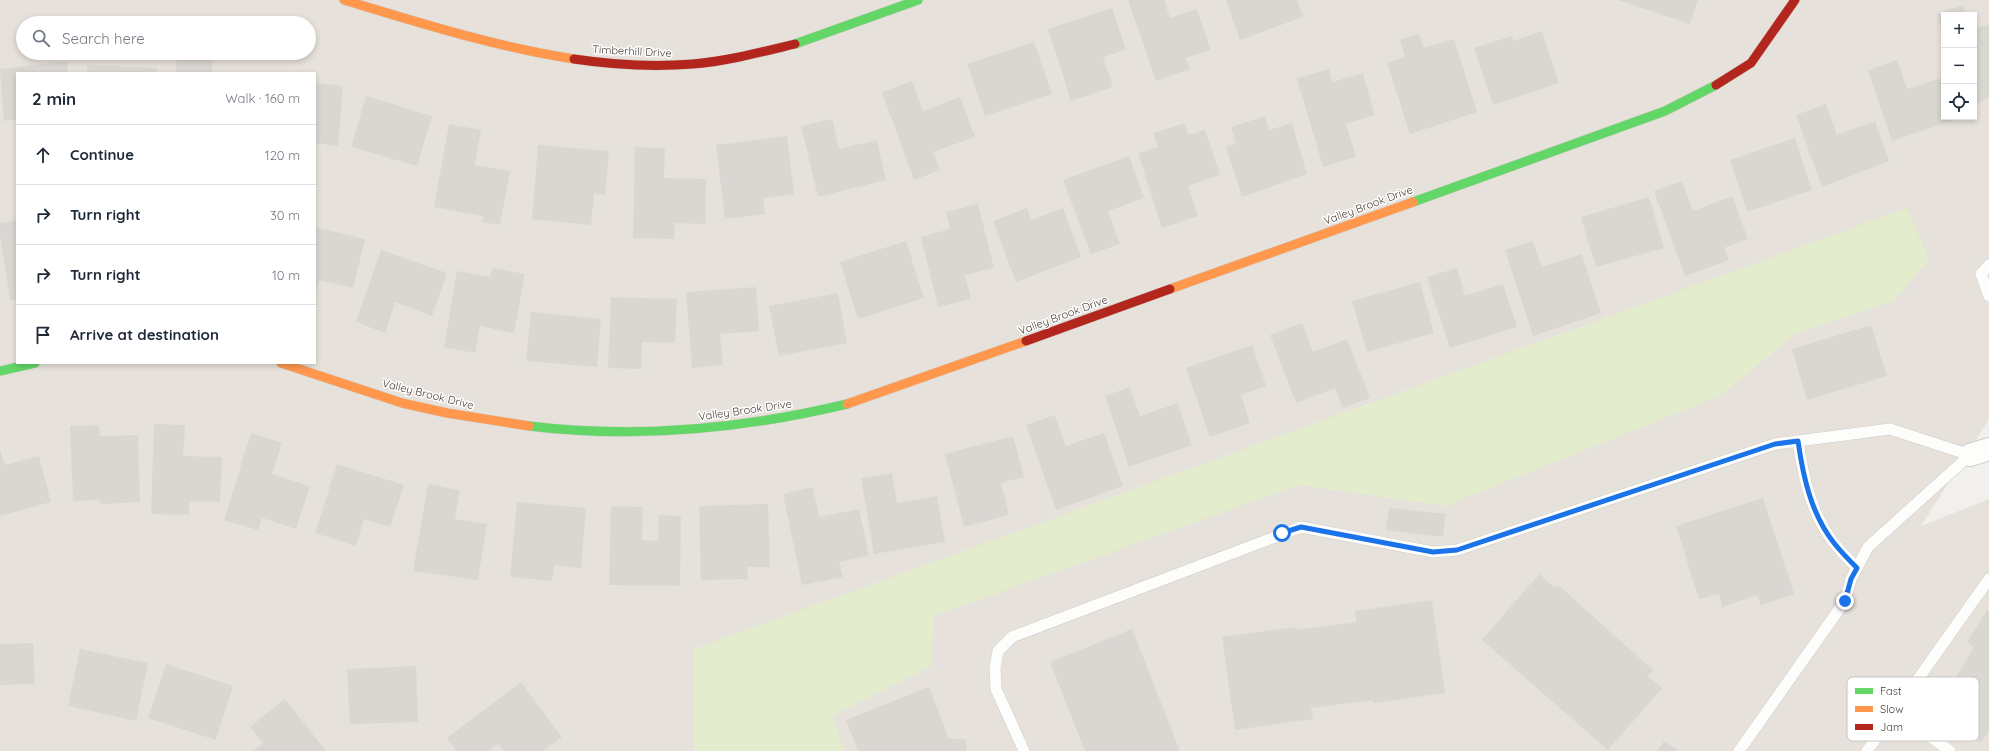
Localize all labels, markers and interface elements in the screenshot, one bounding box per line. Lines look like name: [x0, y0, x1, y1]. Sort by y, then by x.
map controls: [1941, 12, 1977, 120]
button: +: [1941, 12, 1977, 48]
search box: [16, 16, 316, 60]
icon: search: [30, 27, 52, 49]
text: Search here: [62, 29, 145, 48]
street label: Timberhill Drive: [592, 42, 672, 60]
button: −: [1941, 48, 1977, 84]
button: locate: [1941, 84, 1977, 120]
text: 2 min: [32, 88, 76, 109]
text: Walk · 160 m: [225, 90, 300, 106]
icon: ahead: [32, 144, 54, 166]
text: Continue: [70, 145, 134, 164]
text: 120 m: [265, 147, 300, 163]
street label: Valley Brook Drive: [1321, 182, 1415, 228]
icon: right: [32, 204, 54, 226]
text: Turn right: [70, 205, 141, 224]
text: 30 m: [270, 207, 300, 223]
icon: right: [32, 264, 54, 286]
text: Turn right: [70, 265, 141, 284]
text: 10 m: [272, 267, 300, 283]
street label: Valley Brook Drive: [1016, 292, 1110, 338]
icon: arrive: [32, 324, 54, 346]
text: Arrive at destination: [70, 325, 219, 344]
street label: Valley Brook Drive: [381, 376, 475, 412]
street label: Valley Brook Drive: [697, 397, 793, 423]
route start: [1273, 524, 1291, 542]
route end: [1836, 592, 1854, 610]
legend: [1847, 677, 1979, 741]
text: Fast: [1880, 684, 1902, 698]
text: Slow: [1880, 702, 1904, 716]
text: Jam: [1880, 720, 1903, 734]

